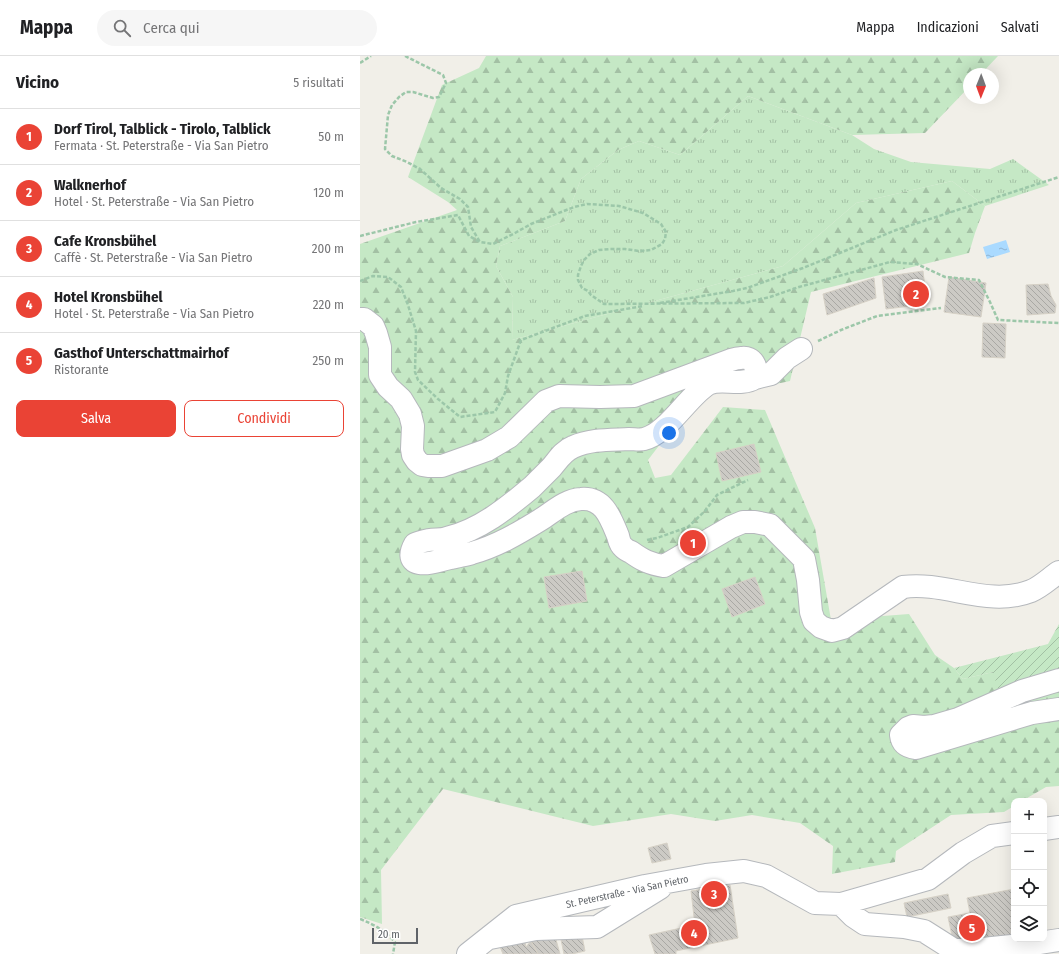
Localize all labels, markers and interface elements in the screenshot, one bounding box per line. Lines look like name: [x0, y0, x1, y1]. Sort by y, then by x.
search box: [97, 10, 377, 46]
text: Mappa: [20, 16, 73, 39]
icon: search: [111, 17, 133, 39]
text: Cerca qui: [143, 19, 199, 37]
text: Mappa: [856, 19, 895, 36]
text: Indicazioni: [917, 19, 979, 36]
text: Salvati: [1001, 19, 1039, 36]
north arrow: [963, 68, 999, 104]
text: Vicino: [16, 72, 59, 93]
text: 5 risultati: [293, 75, 344, 90]
text: Dorf Tirol, Talblick - Tirolo, Talblick: [54, 120, 271, 138]
text: 1: [26, 129, 32, 144]
text: 50 m: [318, 129, 344, 144]
text: Fermata · St. Peterstraße - Via San Pietro: [54, 138, 269, 153]
text: Walknerhof: [54, 176, 126, 194]
text: 2: [26, 185, 32, 200]
text: 120 m: [313, 185, 344, 200]
text: Hotel · St. Peterstraße - Via San Pietro: [54, 194, 254, 209]
text: Cafe Kronsbühel: [54, 232, 156, 250]
text: 3: [26, 241, 32, 256]
text: 200 m: [312, 241, 344, 256]
text: Caffè · St. Peterstraße - Via San Pietro: [54, 250, 253, 265]
pin: 2: [903, 279, 929, 309]
text: Hotel Kronsbühel: [54, 288, 163, 306]
text: 4: [26, 297, 32, 312]
text: 220 m: [313, 297, 344, 312]
text: Hotel · St. Peterstraße - Via San Pietro: [54, 306, 254, 321]
text: Gasthof Unterschattmairhof: [54, 344, 229, 362]
text: 5: [26, 353, 32, 368]
text: 250 m: [312, 353, 344, 368]
text: Ristorante: [54, 362, 109, 377]
button: Salva: [16, 400, 176, 437]
button: Condividi: [184, 400, 344, 437]
your location: [659, 423, 679, 443]
pin: 1: [680, 528, 706, 558]
map controls: [1011, 798, 1047, 942]
button: +: [1011, 798, 1047, 834]
button: −: [1011, 834, 1047, 870]
button: locate: [1011, 870, 1047, 906]
street label: St. Peterstraße - Via San Pietro: [565, 873, 690, 911]
pin: 3: [701, 879, 727, 909]
button: layers: [1011, 906, 1047, 942]
pin: 5: [959, 913, 985, 943]
pin: 4: [681, 918, 707, 948]
scale bar: [372, 926, 418, 945]
text: 20 m: [378, 928, 400, 941]

